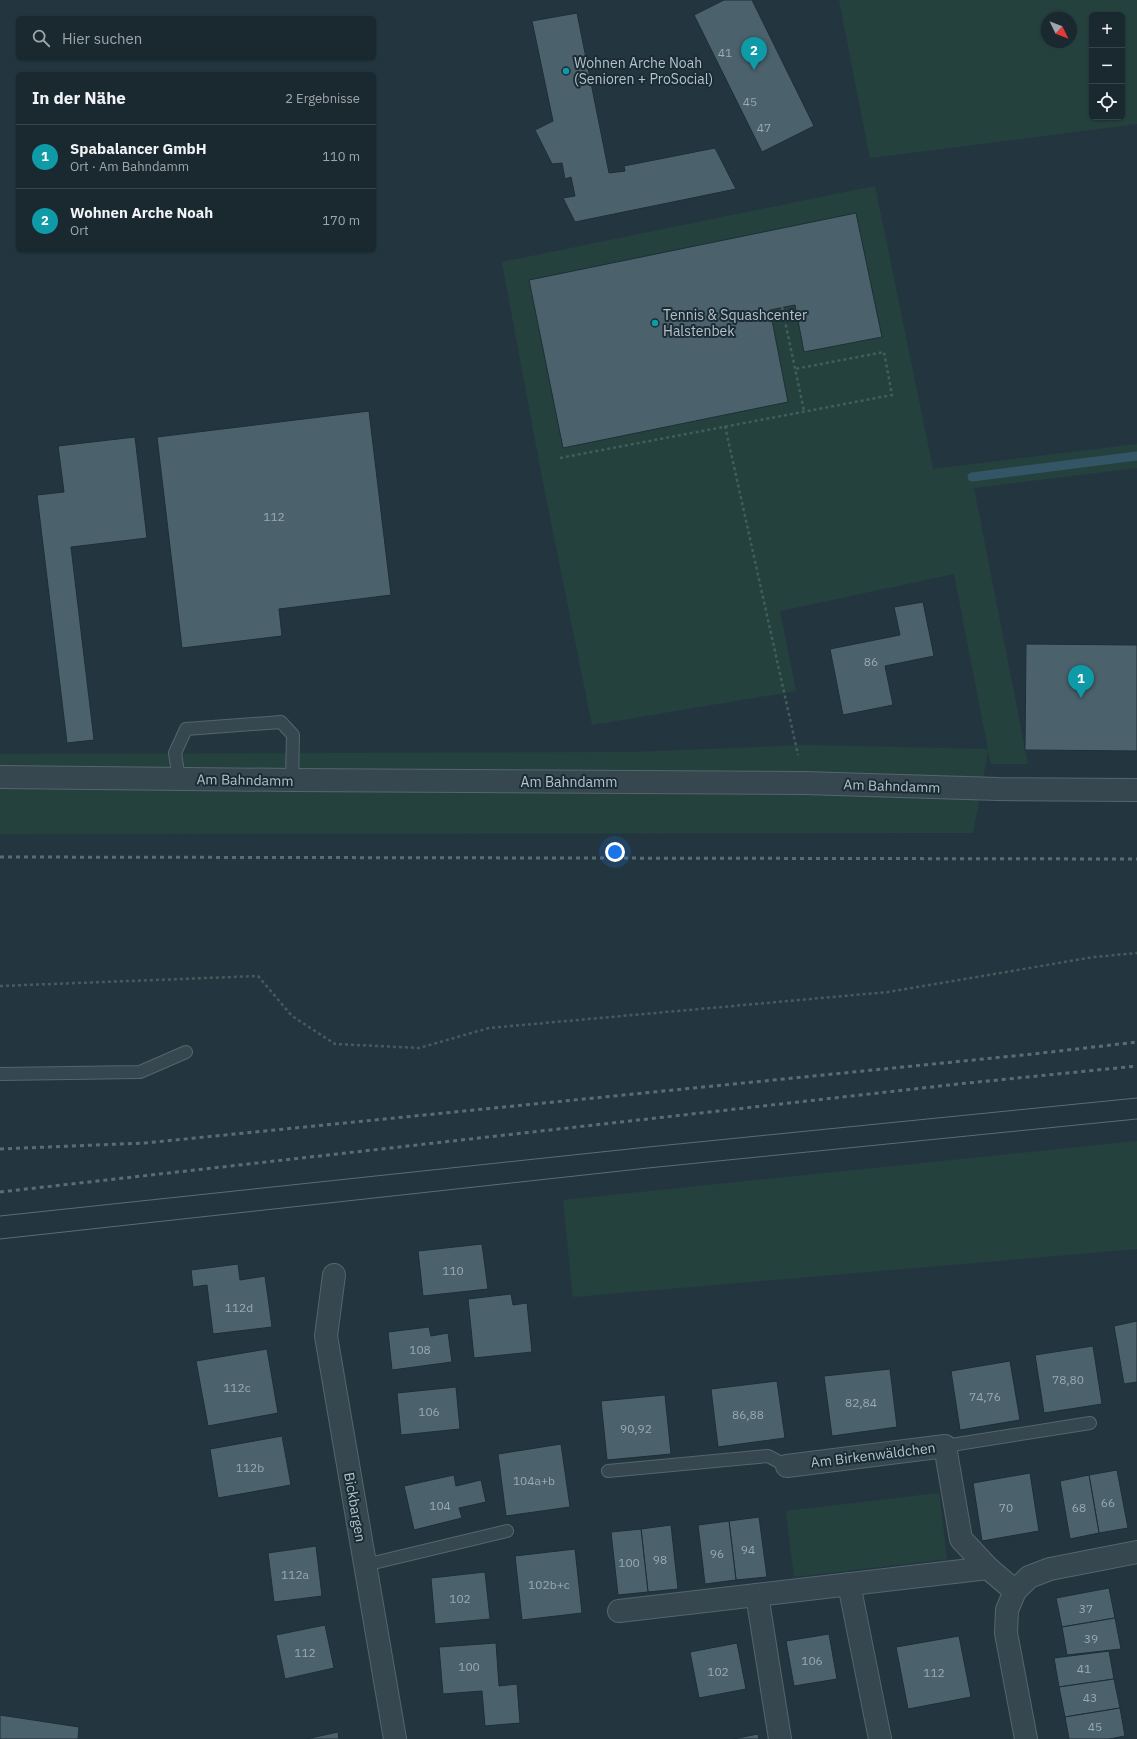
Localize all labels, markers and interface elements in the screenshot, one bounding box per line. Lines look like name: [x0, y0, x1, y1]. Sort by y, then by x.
north arrow: [1041, 12, 1077, 48]
map controls: [1089, 12, 1125, 120]
button: +: [1089, 12, 1125, 48]
search box: [16, 16, 376, 60]
icon: search: [30, 27, 52, 49]
text: Hier suchen: [62, 29, 142, 48]
pin: 2: [741, 37, 767, 70]
house number: 41: [718, 45, 732, 60]
button: −: [1089, 48, 1125, 84]
place label: Wohnen Arche Noah (Senioren + ProSocial): [574, 54, 713, 88]
marker: Wohnen Arche Noah (Senioren + ProSocial): [561, 66, 571, 76]
button: locate: [1089, 84, 1125, 120]
text: In der Nähe: [32, 87, 126, 109]
text: 2 Ergebnisse: [285, 90, 360, 107]
house number: 45: [743, 94, 757, 109]
house number: 47: [757, 120, 771, 135]
text: Spabalancer GmbH: [70, 139, 207, 158]
text: 1: [41, 148, 49, 165]
text: 110 m: [322, 148, 360, 165]
text: Ort · Am Bahndamm: [70, 158, 189, 175]
text: Wohnen Arche Noah: [70, 203, 213, 222]
text: 2: [41, 212, 49, 229]
text: 170 m: [322, 212, 360, 229]
text: Ort: [70, 222, 89, 239]
place label: Tennis & Squashcenter Halstenbek: [663, 306, 807, 340]
marker: Tennis & Squashcenter Halstenbek: [650, 318, 660, 328]
house number: 112: [263, 509, 285, 524]
house number: 86: [864, 654, 878, 669]
pin: 1: [1068, 665, 1094, 698]
street label: Am Bahndamm: [196, 770, 294, 790]
street label: Am Bahndamm: [520, 773, 618, 791]
street label: Am Bahndamm: [843, 775, 941, 797]
your location: [605, 842, 625, 862]
house number: 110: [442, 1263, 464, 1278]
house number: 112d: [225, 1300, 253, 1315]
house number: 108: [409, 1342, 431, 1357]
house number: 78,80: [1052, 1372, 1084, 1387]
house number: 112c: [223, 1380, 251, 1395]
house number: 74,76: [969, 1389, 1001, 1404]
house number: 82,84: [845, 1395, 877, 1410]
house number: 106: [418, 1404, 440, 1419]
house number: 86,88: [732, 1407, 764, 1422]
house number: 90,92: [620, 1421, 652, 1436]
street label: Am Birkenwäldchen: [810, 1438, 936, 1472]
house number: 112b: [236, 1460, 264, 1475]
street label: Bickbargen: [340, 1471, 370, 1543]
house number: 104a+b: [513, 1473, 555, 1488]
house number: 66: [1101, 1495, 1115, 1510]
house number: 104: [429, 1498, 451, 1513]
house number: 70: [999, 1500, 1013, 1515]
house number: 68: [1072, 1500, 1086, 1515]
house number: 94: [741, 1542, 755, 1557]
house number: 96: [710, 1546, 724, 1561]
house number: 98: [653, 1552, 667, 1567]
house number: 100: [618, 1555, 640, 1570]
house number: 112a: [281, 1567, 310, 1582]
house number: 102b+c: [528, 1577, 570, 1592]
house number: 102: [449, 1591, 471, 1606]
house number: 37: [1079, 1601, 1093, 1616]
house number: 39: [1084, 1631, 1098, 1646]
house number: 112: [294, 1645, 316, 1660]
house number: 106: [801, 1653, 823, 1668]
house number: 100: [458, 1659, 480, 1674]
house number: 41: [1077, 1661, 1091, 1676]
house number: 102: [707, 1664, 729, 1679]
house number: 112: [923, 1665, 945, 1680]
house number: 43: [1083, 1690, 1097, 1705]
house number: 45: [1088, 1719, 1102, 1734]

